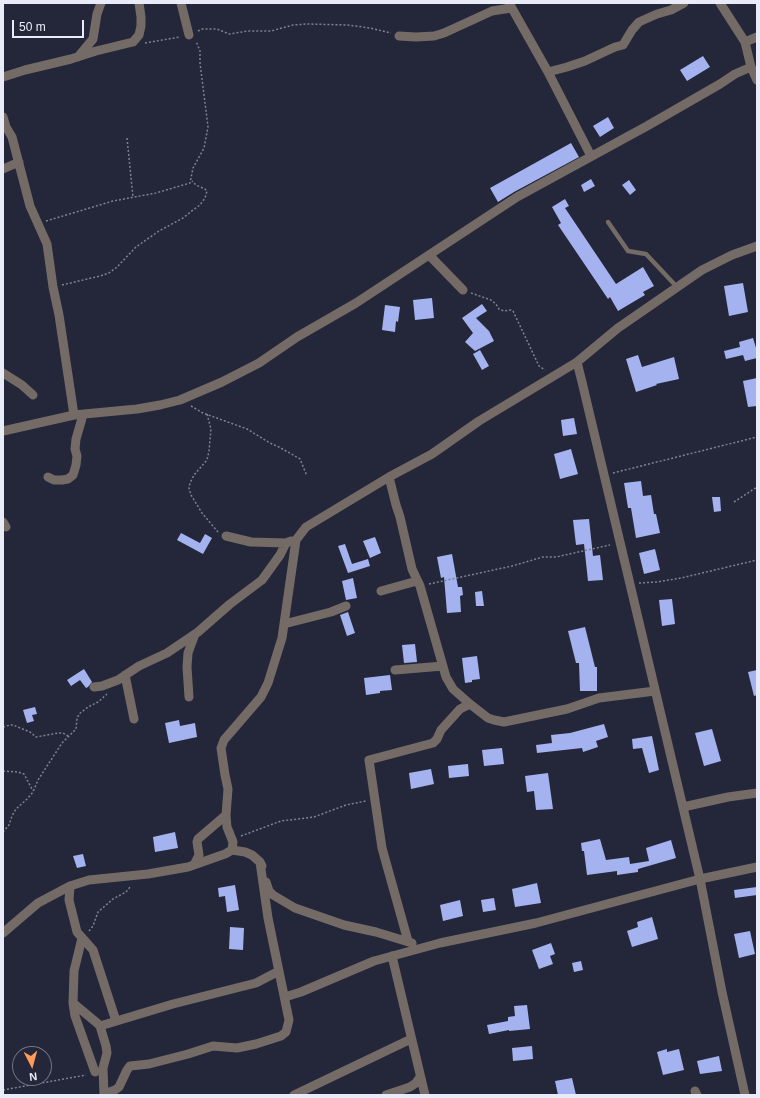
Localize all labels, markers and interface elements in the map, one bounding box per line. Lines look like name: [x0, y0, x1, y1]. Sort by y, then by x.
scale bar: [14, 12, 86, 38]
text: 50 m: [19, 20, 46, 34]
north arrow: [12, 1046, 52, 1086]
text: N: [29, 1071, 38, 1083]

